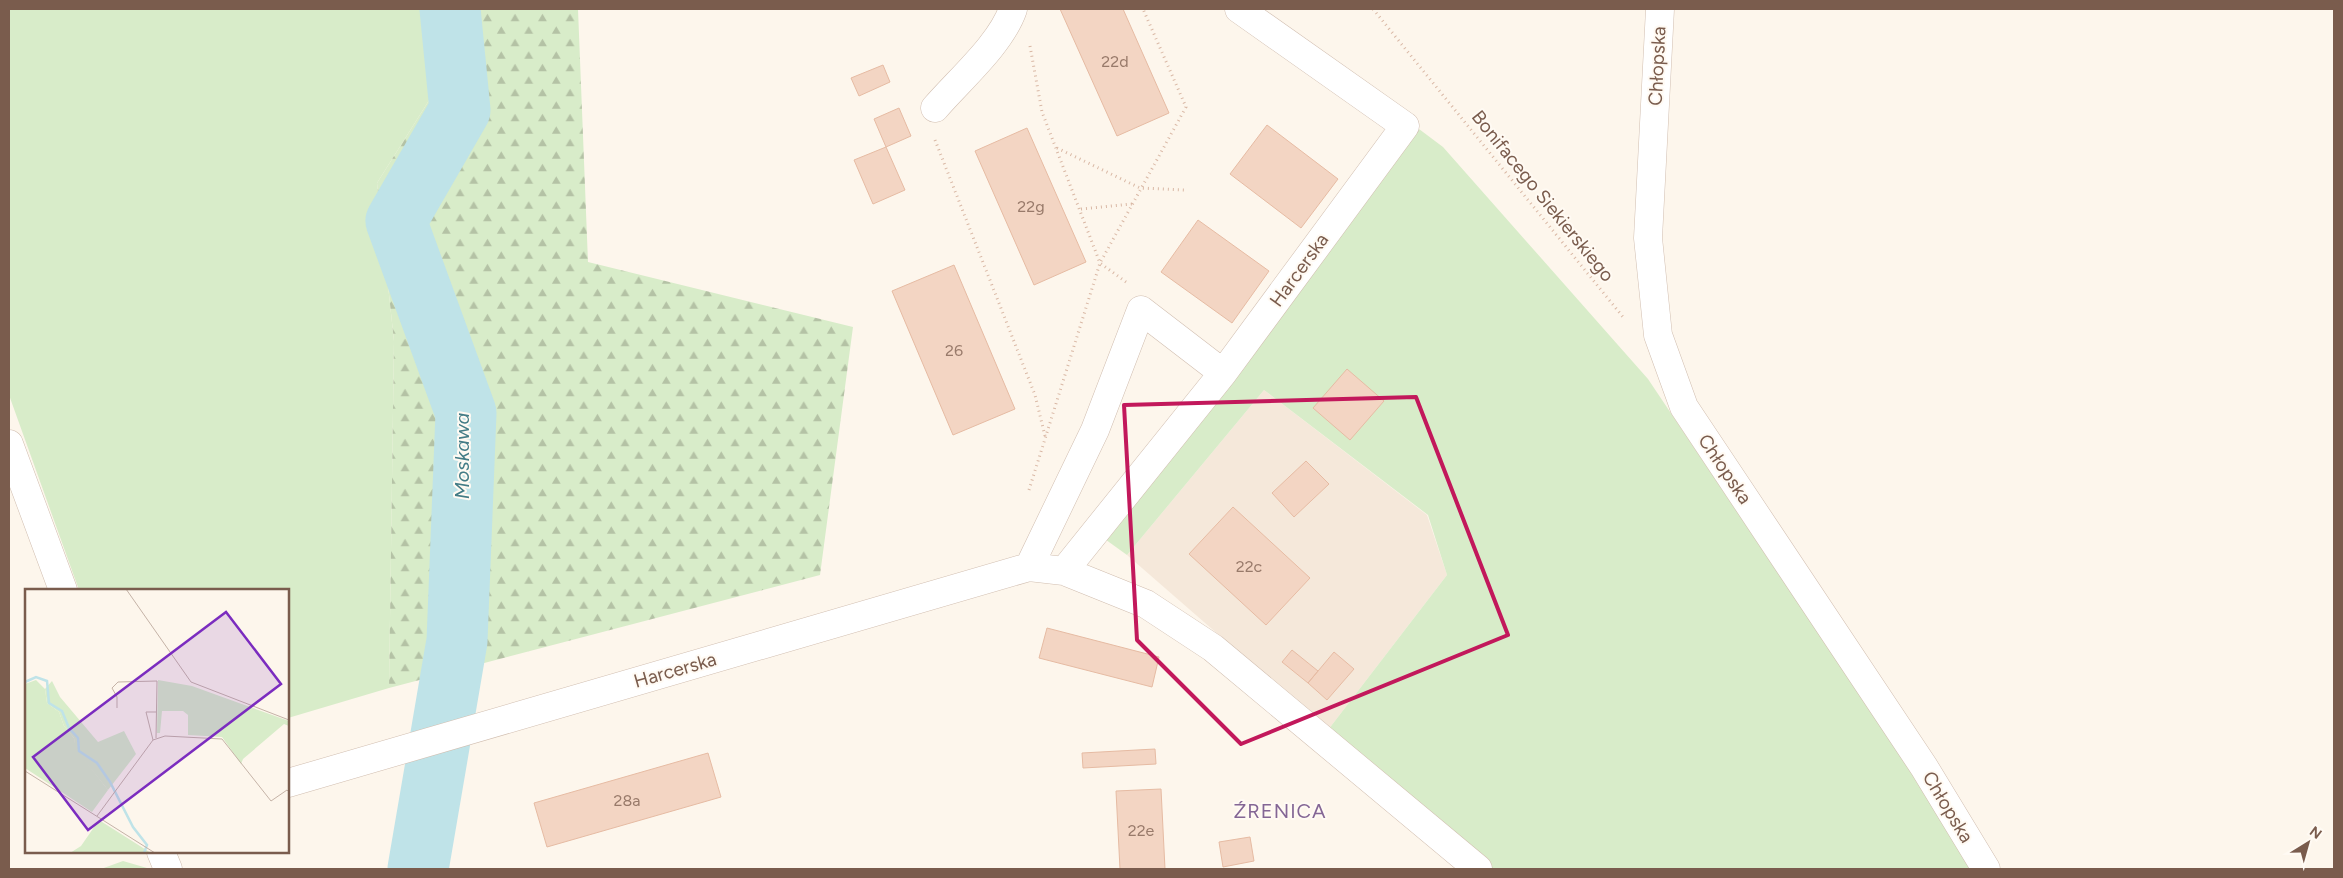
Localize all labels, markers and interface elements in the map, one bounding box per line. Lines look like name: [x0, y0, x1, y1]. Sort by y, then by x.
street label: Chłopska: [1643, 26, 1671, 106]
house number: 22d: [1101, 52, 1129, 71]
street label: Bonifacego Siekierskiego: [1467, 106, 1619, 286]
house number: 22g: [1017, 197, 1045, 216]
street label: Harcerska: [1265, 229, 1333, 311]
house number: 26: [945, 341, 963, 360]
water label: Moskawa: [450, 413, 474, 499]
street label: Chłopska: [1693, 430, 1757, 508]
house number: 22c: [1236, 557, 1263, 576]
inset map: [25, 589, 289, 853]
street label: Harcerska: [631, 647, 719, 693]
street label: Chłopska: [1918, 767, 1978, 847]
house number: 28a: [614, 791, 640, 810]
district label: ŹRENICA: [1233, 799, 1327, 823]
north arrow: [2283, 818, 2333, 868]
house number: 22e: [1128, 821, 1155, 840]
text: N: [2306, 823, 2325, 843]

